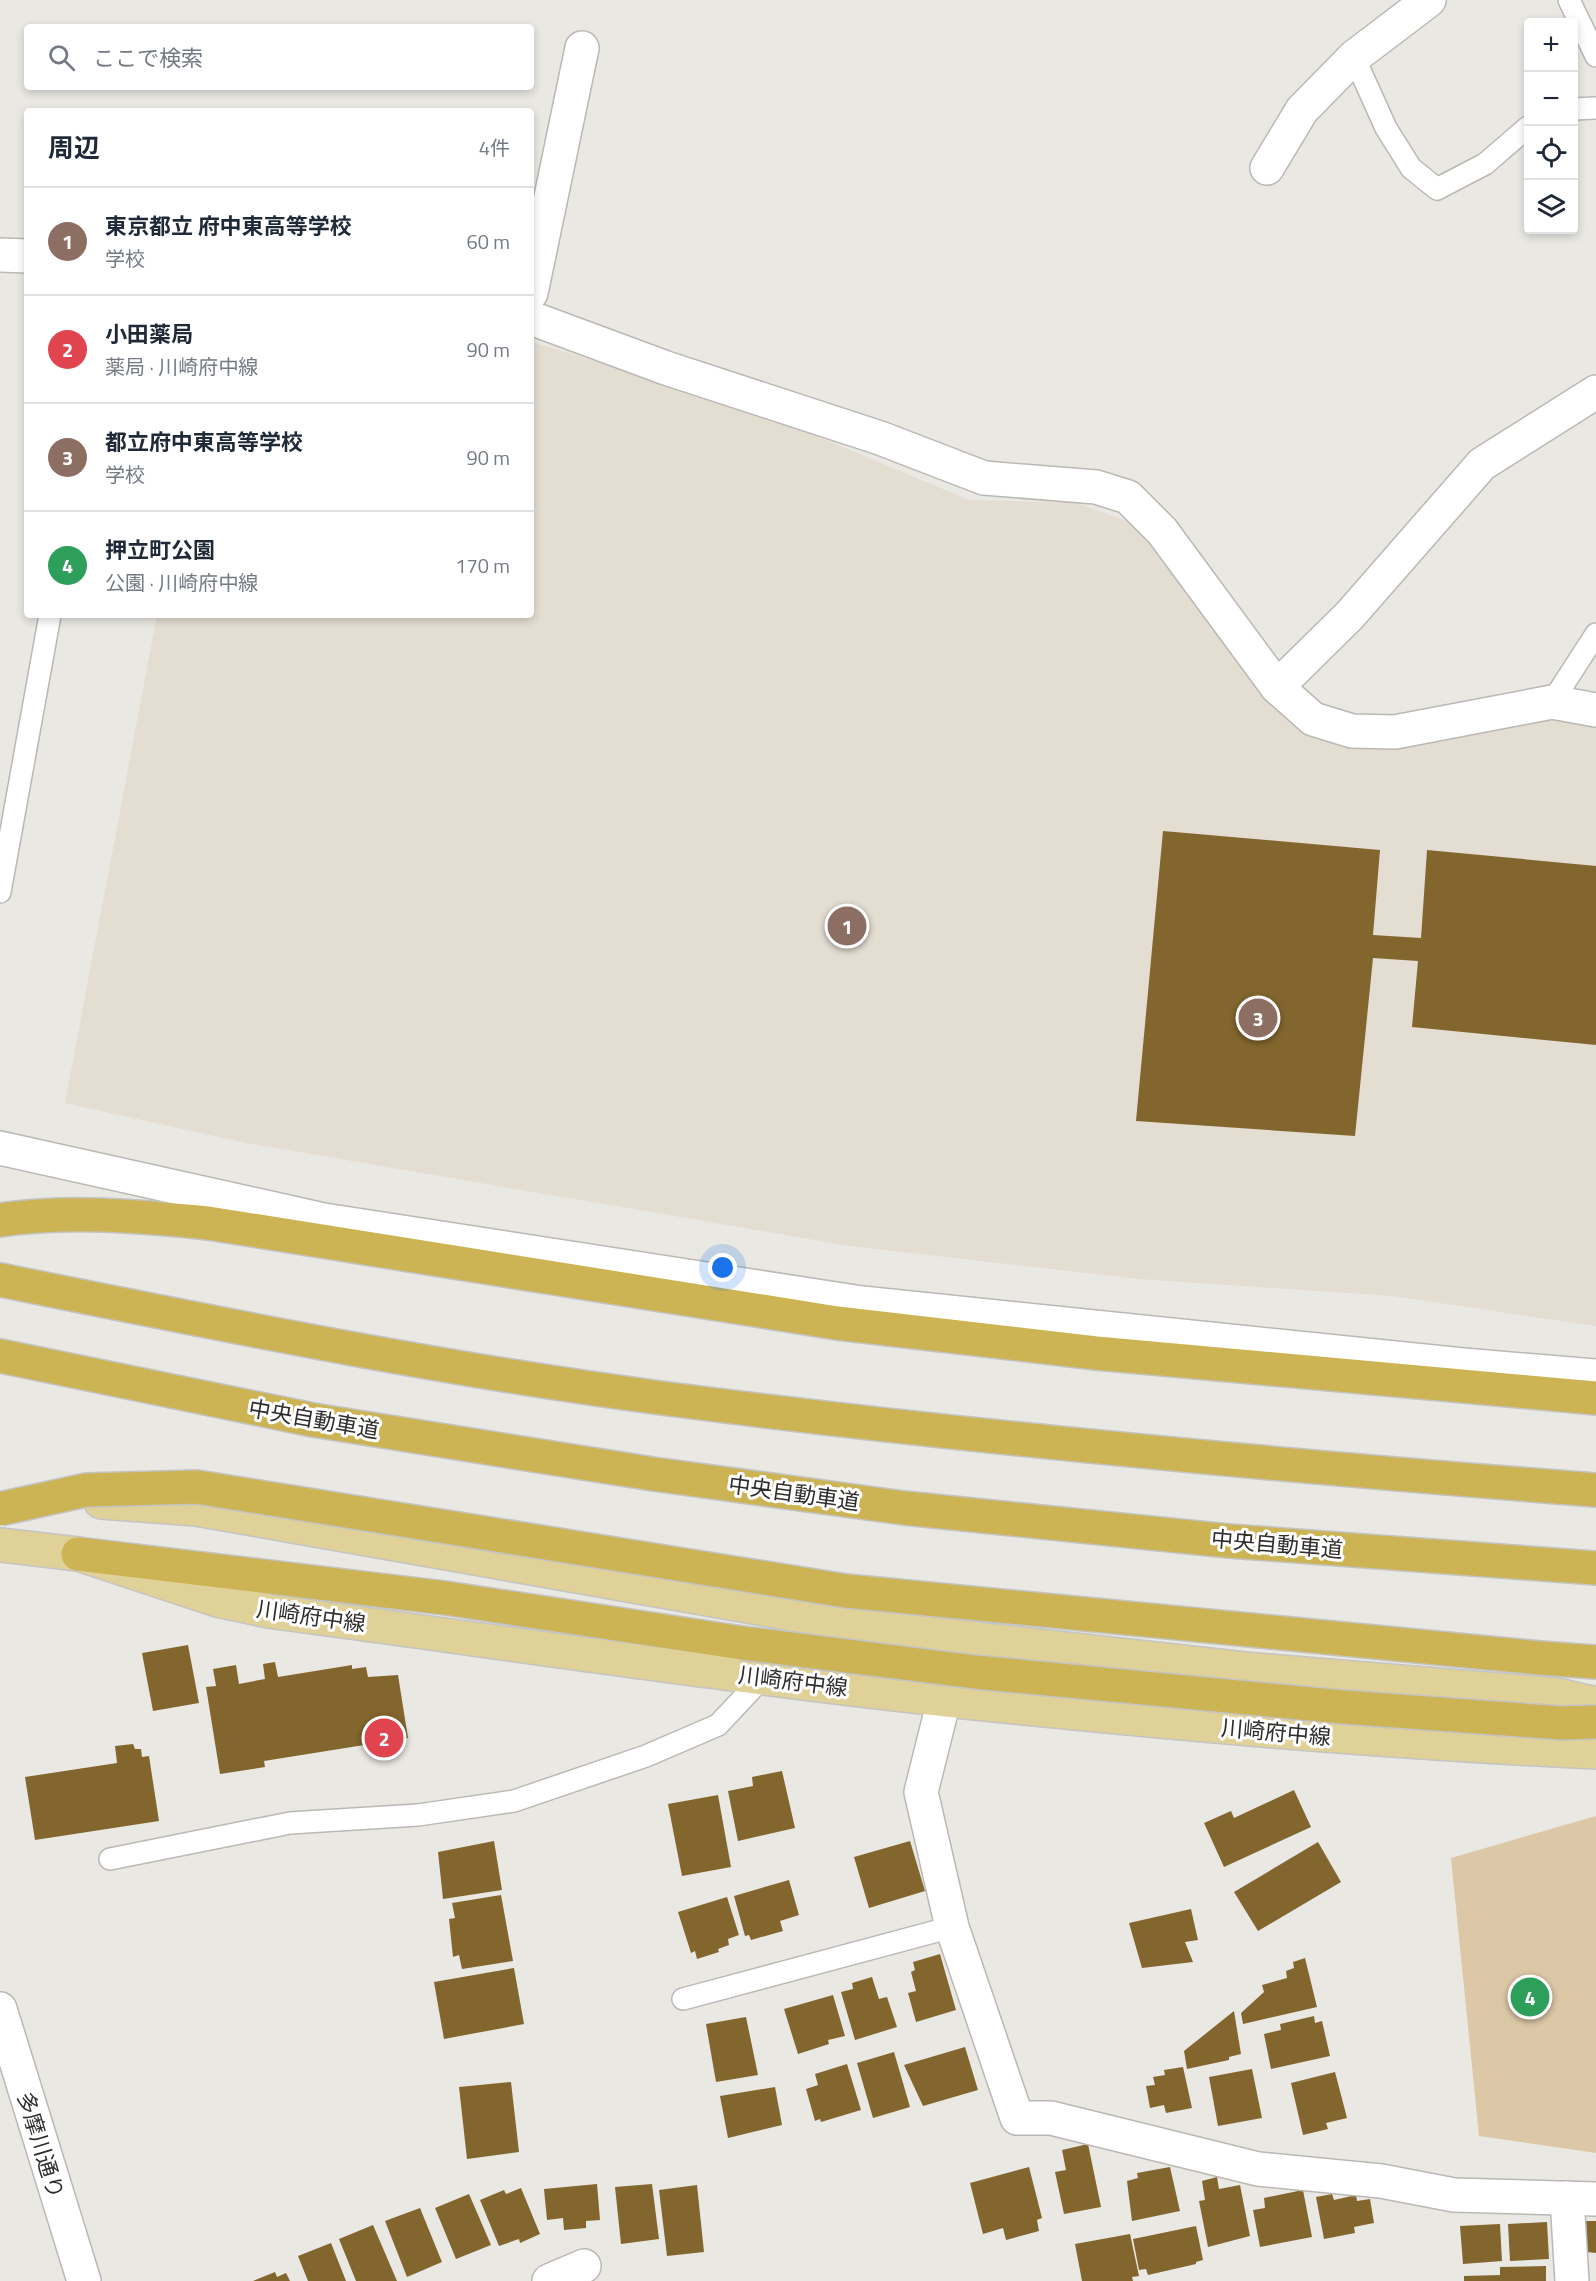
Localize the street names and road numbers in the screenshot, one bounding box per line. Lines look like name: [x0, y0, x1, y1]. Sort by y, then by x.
street label: 中央自動車道: [246, 1391, 382, 1447]
street label: 中央自動車道: [726, 1467, 862, 1519]
street label: 中央自動車道: [1210, 1521, 1344, 1567]
street label: 川崎府中線: [254, 1592, 368, 1640]
street label: 川崎府中線: [736, 1657, 850, 1705]
street label: 川崎府中線: [1220, 1710, 1332, 1754]
street label: 多摩川通り: [9, 2087, 73, 2203]

